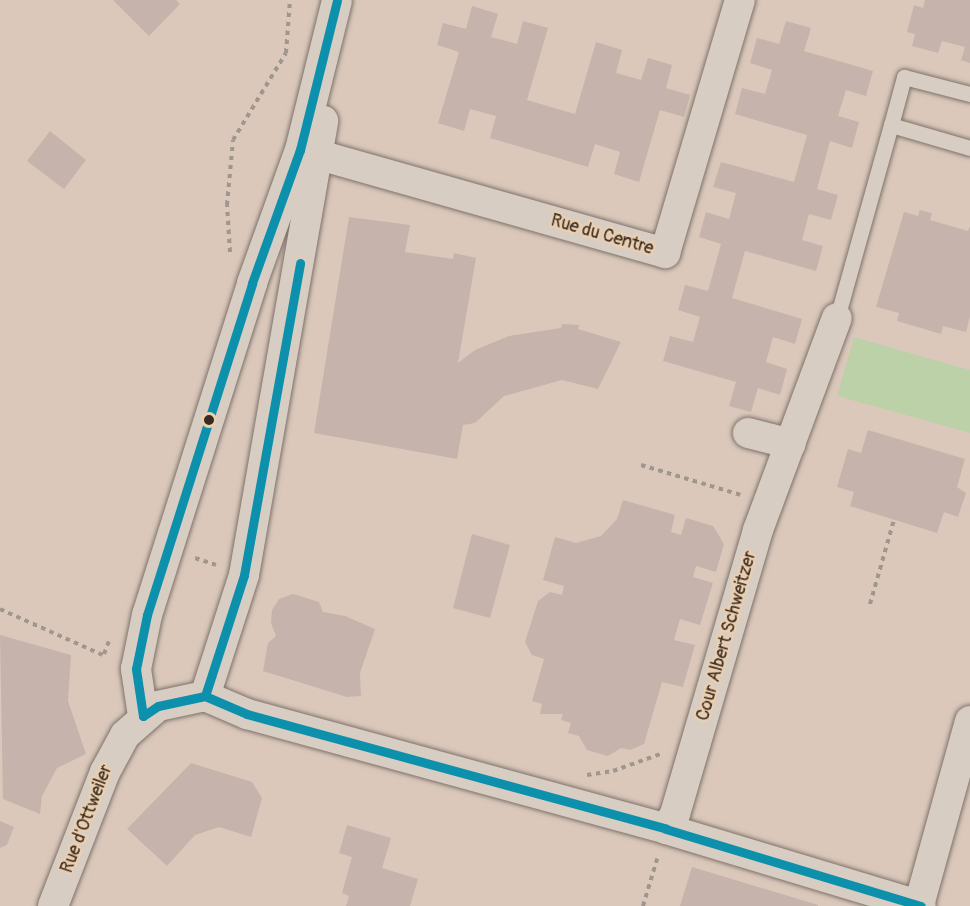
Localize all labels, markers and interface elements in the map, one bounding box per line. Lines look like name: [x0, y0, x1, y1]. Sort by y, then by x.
street label: Rue du Centre: [548, 210, 656, 260]
unlabelled marker: [203, 414, 215, 426]
street label: Cour Albert Schweitzer: [692, 549, 762, 723]
street label: Rue d'Ottweiler: [56, 762, 118, 876]

